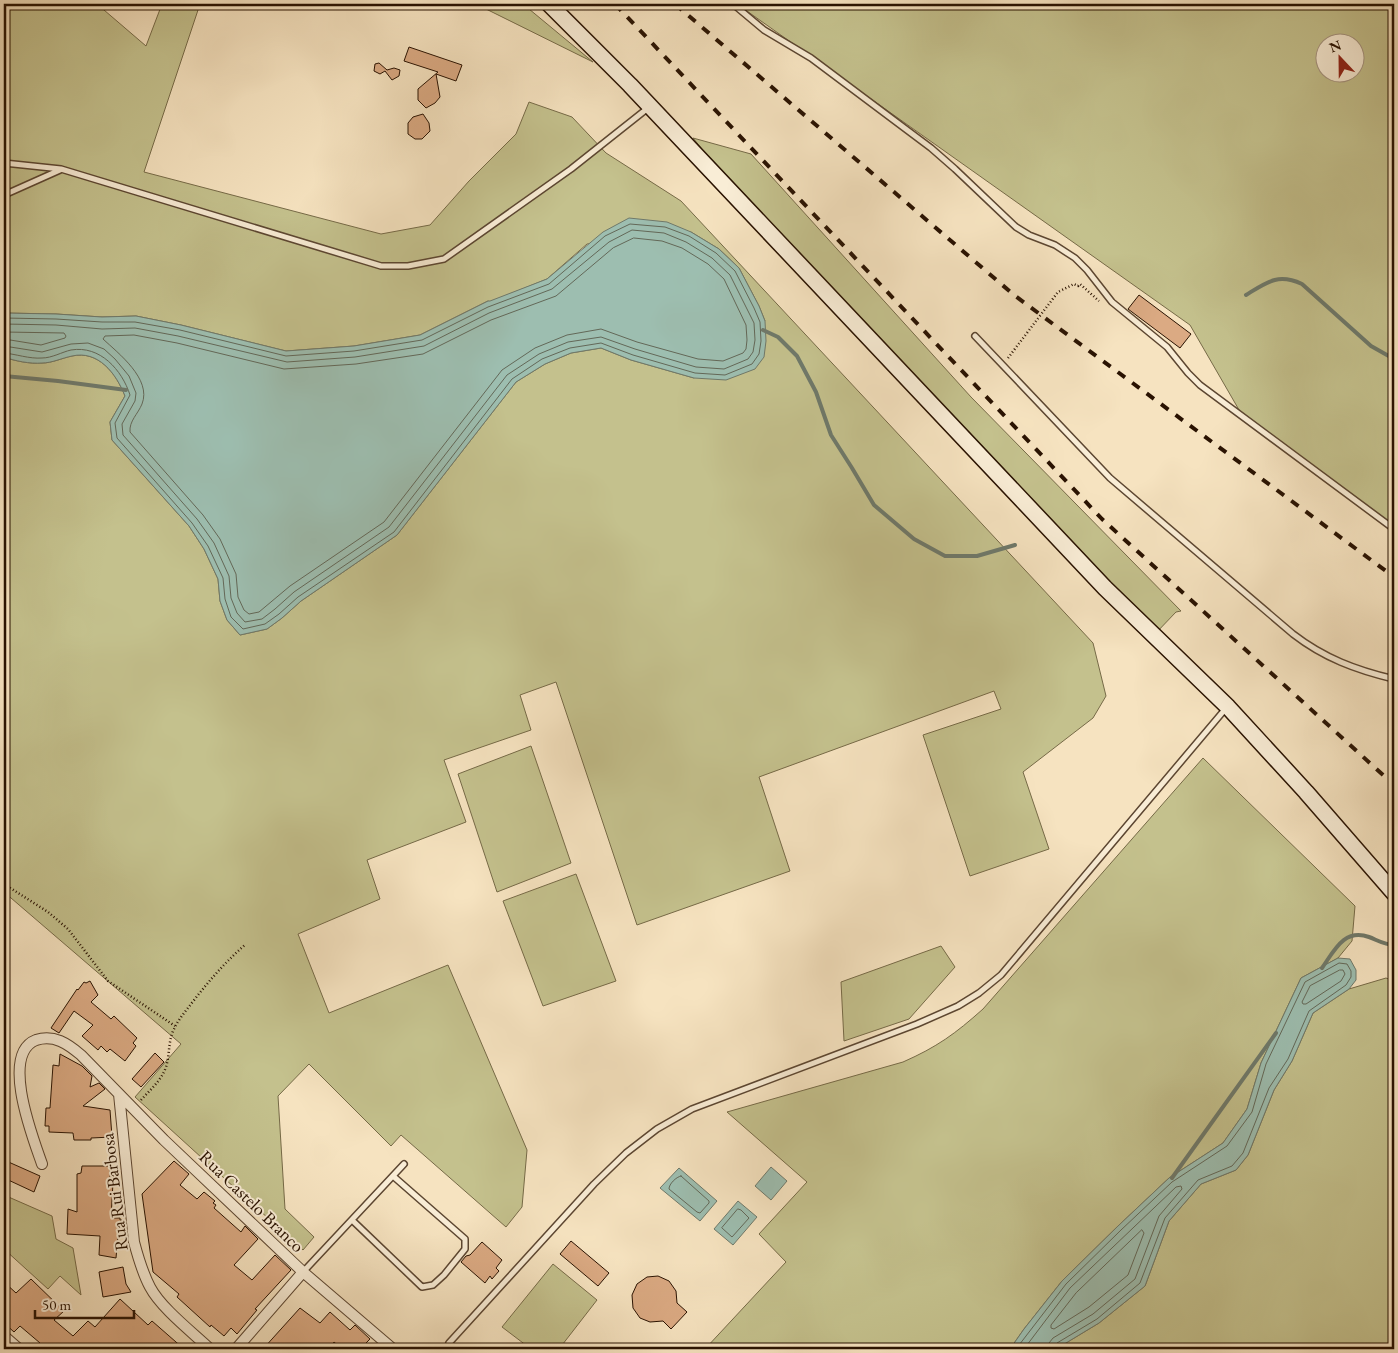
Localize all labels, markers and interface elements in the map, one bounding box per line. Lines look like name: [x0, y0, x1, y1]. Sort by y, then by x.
north arrow: [1316, 32, 1366, 82]
text: N: [1327, 35, 1344, 56]
street label: Rua Rui Barbosa: [95, 1131, 133, 1252]
street label: Rua Castelo Branco: [195, 1145, 310, 1257]
scale bar: [35, 1288, 134, 1320]
text: 50 m: [42, 1295, 71, 1314]

